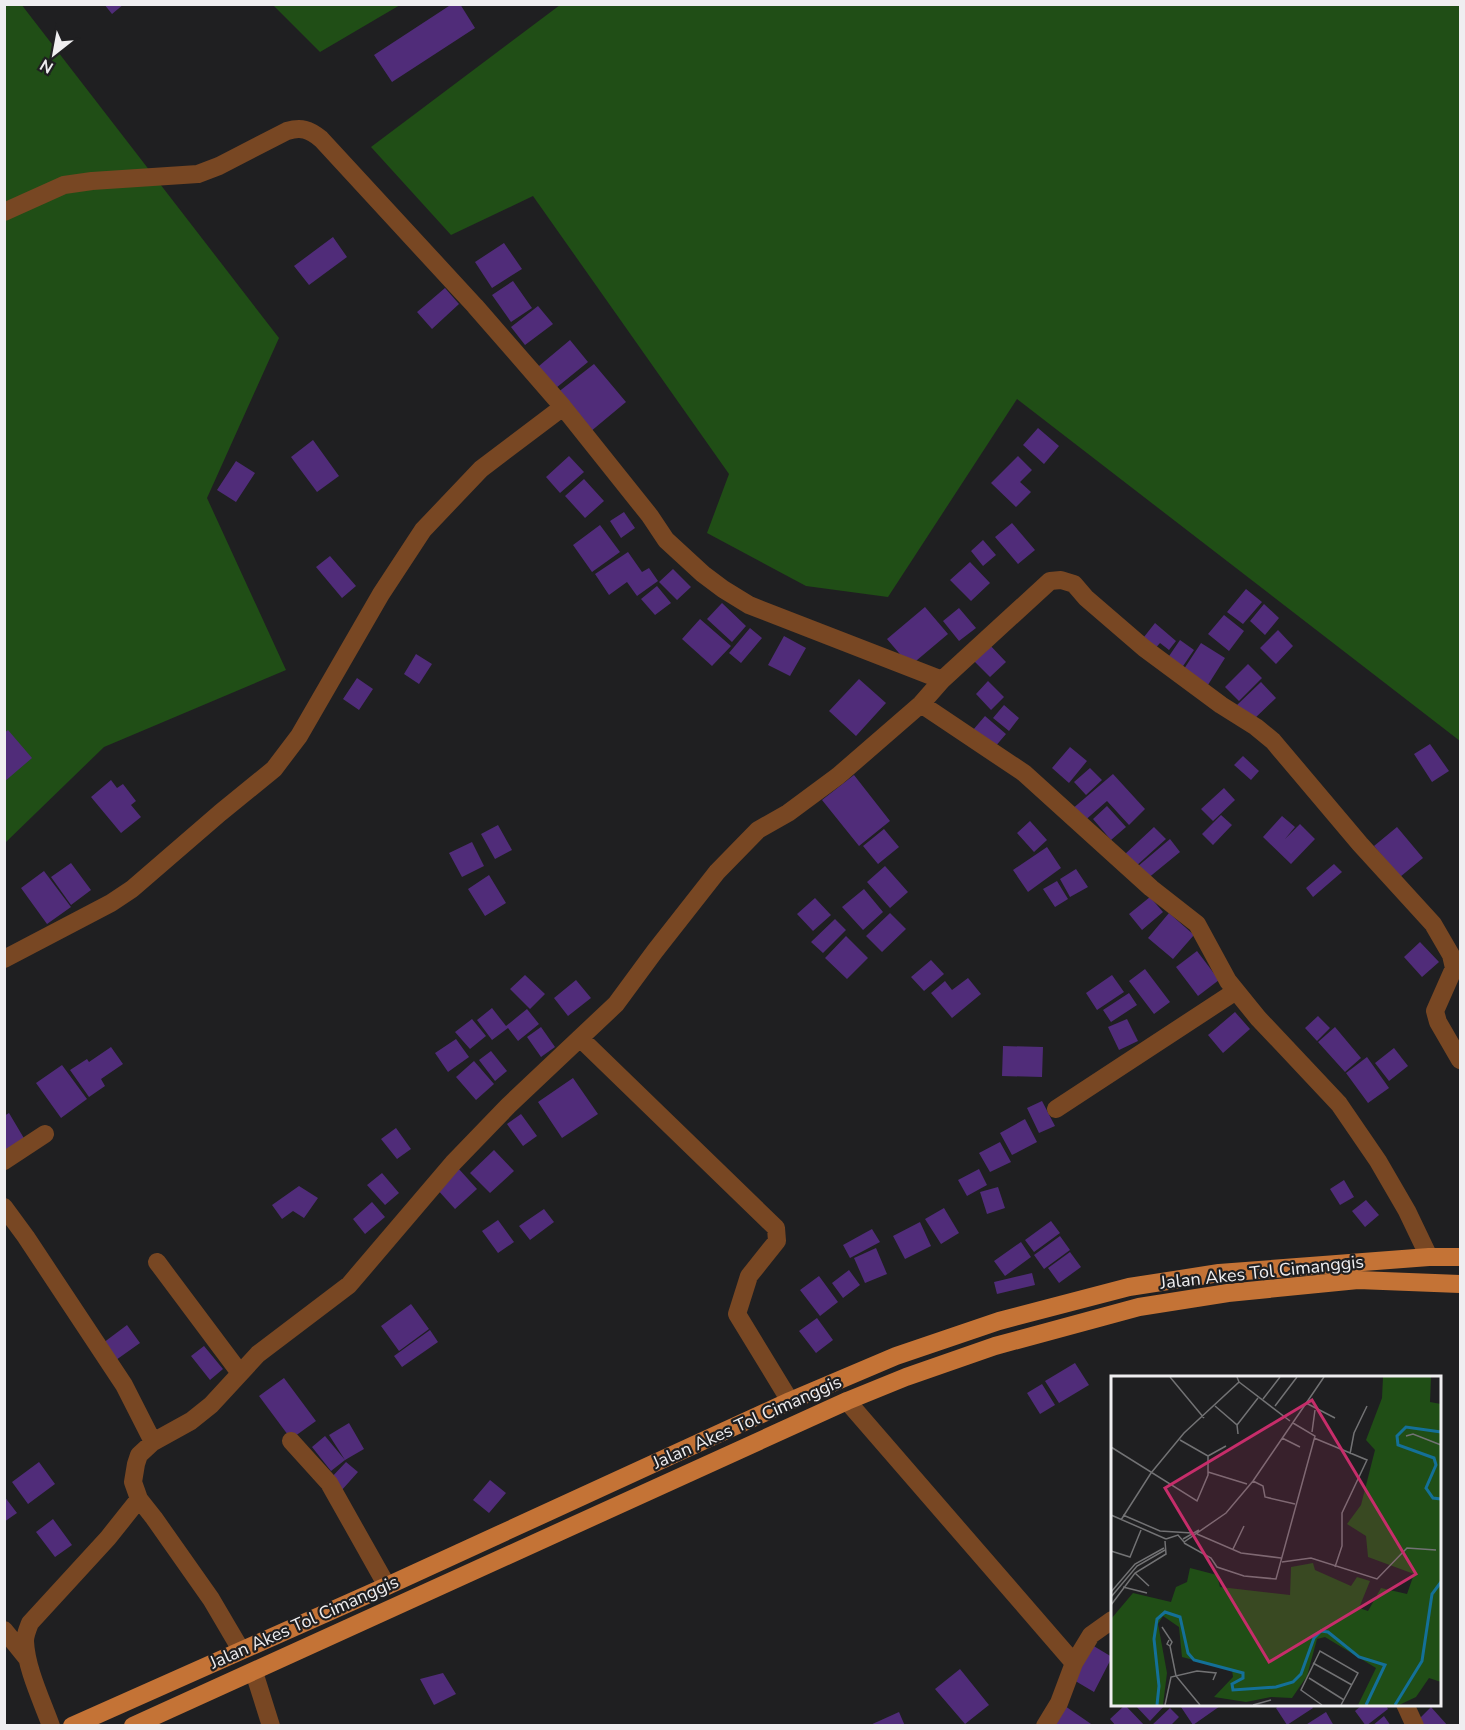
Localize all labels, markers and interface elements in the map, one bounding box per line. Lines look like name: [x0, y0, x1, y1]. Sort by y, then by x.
north arrow: [24, 24, 84, 84]
text: N: [36, 53, 58, 79]
street label: Jalan Akes Tol Cimanggis: [1158, 1249, 1365, 1295]
street label: Jalan Akes Tol Cimanggis: [648, 1369, 845, 1475]
inset map: [1111, 1376, 1441, 1706]
street label: Jalan Akes Tol Cimanggis: [205, 1569, 402, 1675]

